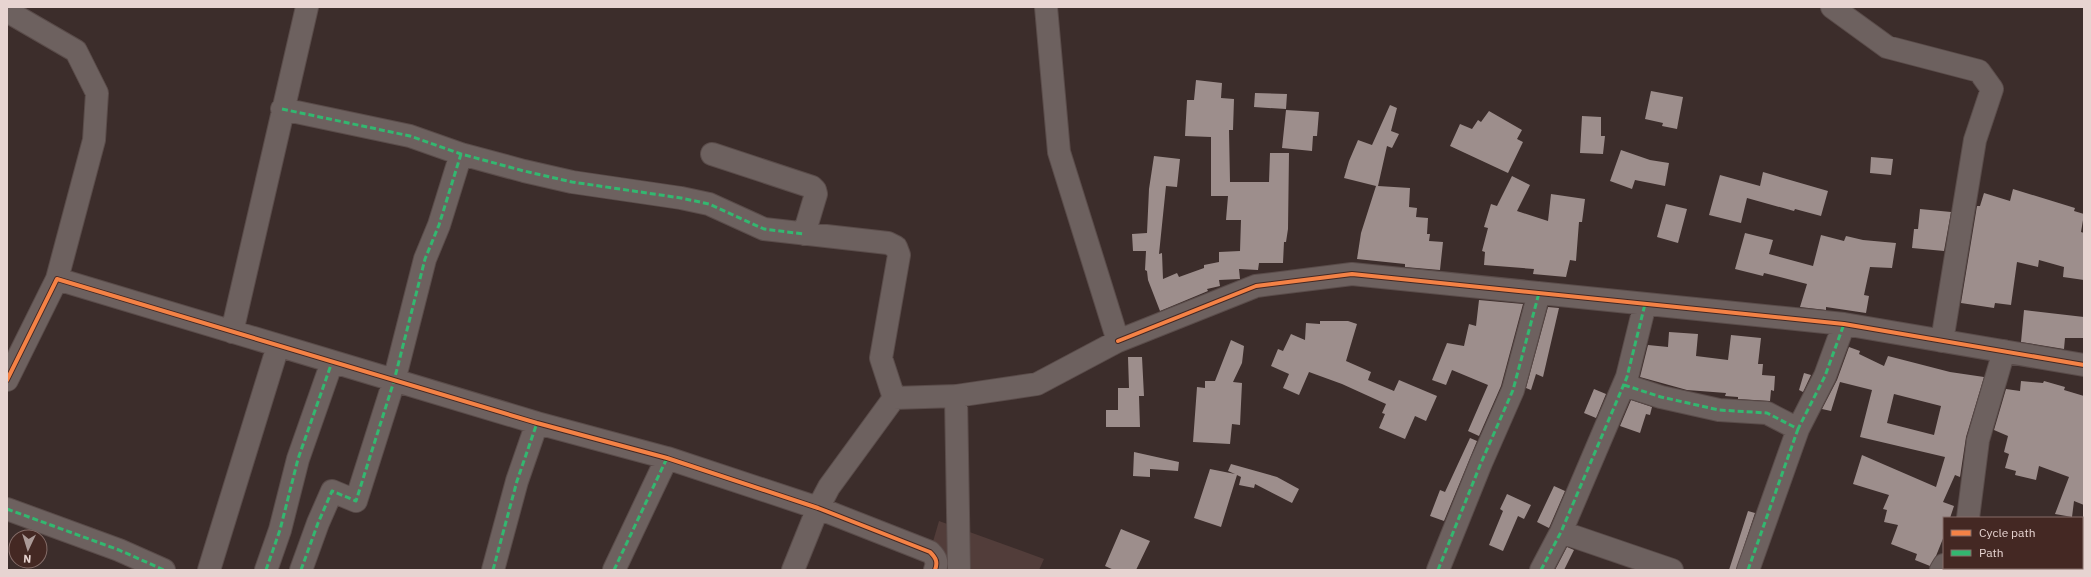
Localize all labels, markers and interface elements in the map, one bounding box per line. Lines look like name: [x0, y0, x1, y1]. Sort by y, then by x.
legend: [1943, 517, 2083, 569]
text: Cycle path: [1979, 525, 2036, 540]
north arrow: [8, 529, 48, 569]
text: Path: [1979, 545, 2004, 560]
text: N: [23, 552, 32, 566]

